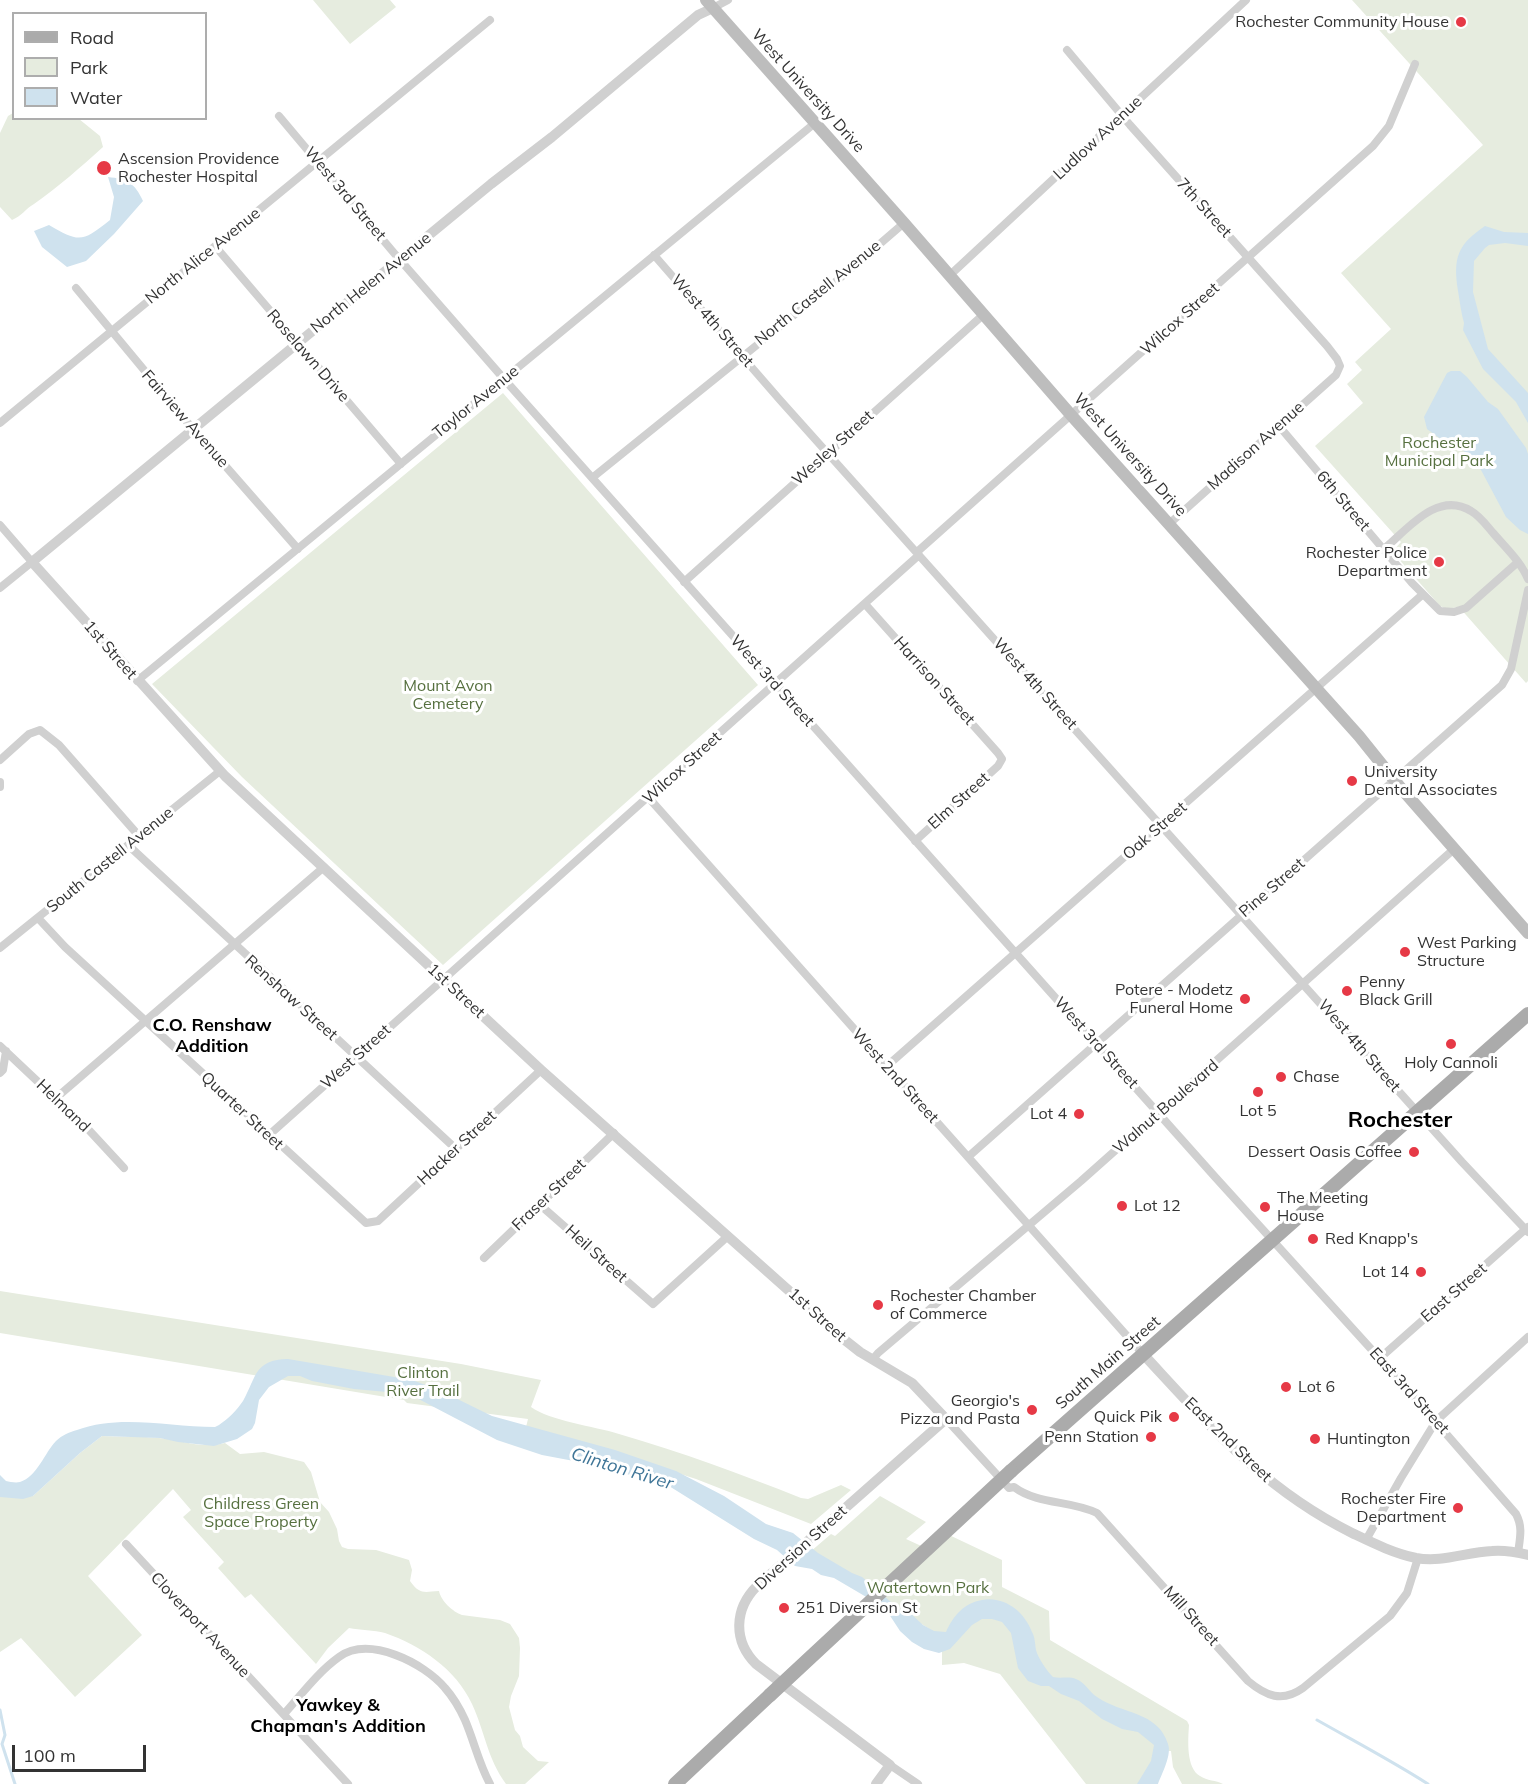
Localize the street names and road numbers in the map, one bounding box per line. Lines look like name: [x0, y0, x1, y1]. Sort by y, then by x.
street label: West University Drive: [747, 25, 869, 157]
street label: Ludlow Avenue: [1050, 92, 1146, 184]
street label: West 3rd Street: [300, 143, 390, 245]
street label: 7th Street: [1172, 174, 1236, 242]
street label: North Alice Avenue: [142, 204, 264, 308]
street label: North Helen Avenue: [307, 229, 435, 337]
street label: North Castell Avenue: [751, 236, 885, 350]
street label: West 4th Street: [667, 271, 757, 371]
street label: Wilcox Street: [1137, 279, 1223, 359]
street label: Roselawn Drive: [263, 306, 353, 406]
street label: Taylor Avenue: [429, 361, 523, 443]
street label: Fairview Avenue: [137, 366, 233, 472]
street label: West University Drive: [1069, 389, 1191, 521]
street label: Madison Avenue: [1204, 398, 1308, 494]
street label: Wesley Street: [788, 406, 878, 490]
street label: 6th Street: [1312, 467, 1374, 535]
street label: 1st Street: [79, 617, 141, 683]
street label: West 3rd Street: [726, 631, 818, 731]
street label: Harrison Street: [889, 633, 979, 729]
street label: West 4th Street: [989, 634, 1081, 734]
street label: Wilcox Street: [639, 728, 725, 808]
street label: Elm Street: [924, 769, 994, 833]
street label: Oak Street: [1119, 798, 1191, 864]
street label: South Castell Avenue: [43, 803, 177, 917]
street label: Pine Street: [1235, 854, 1309, 922]
street label: Renshaw Street: [241, 951, 341, 1045]
street label: 1st Street: [423, 960, 489, 1022]
street label: West 3rd Street: [1050, 993, 1142, 1093]
street label: West 4th Street: [1314, 996, 1404, 1096]
street label: West Street: [317, 1021, 395, 1093]
street label: West 2nd Street: [848, 1025, 942, 1127]
street label: Walnut Boulevard: [1109, 1056, 1223, 1158]
street label: Quarter Street: [197, 1068, 287, 1154]
street label: Helmand: [32, 1076, 94, 1136]
street label: Hacker Street: [414, 1107, 500, 1189]
street label: Fraser Street: [508, 1155, 590, 1235]
street label: Heil Street: [561, 1221, 631, 1287]
street label: East Street: [1417, 1259, 1491, 1327]
street label: 1st Street: [784, 1284, 850, 1346]
street label: South Main Street: [1052, 1312, 1164, 1414]
street label: East 3rd Street: [1365, 1344, 1453, 1438]
street label: East 2nd Street: [1181, 1394, 1275, 1486]
street label: Diversion Street: [751, 1502, 851, 1594]
street label: Cloverport Avenue: [146, 1568, 254, 1682]
street label: Mill Street: [1159, 1582, 1223, 1650]

